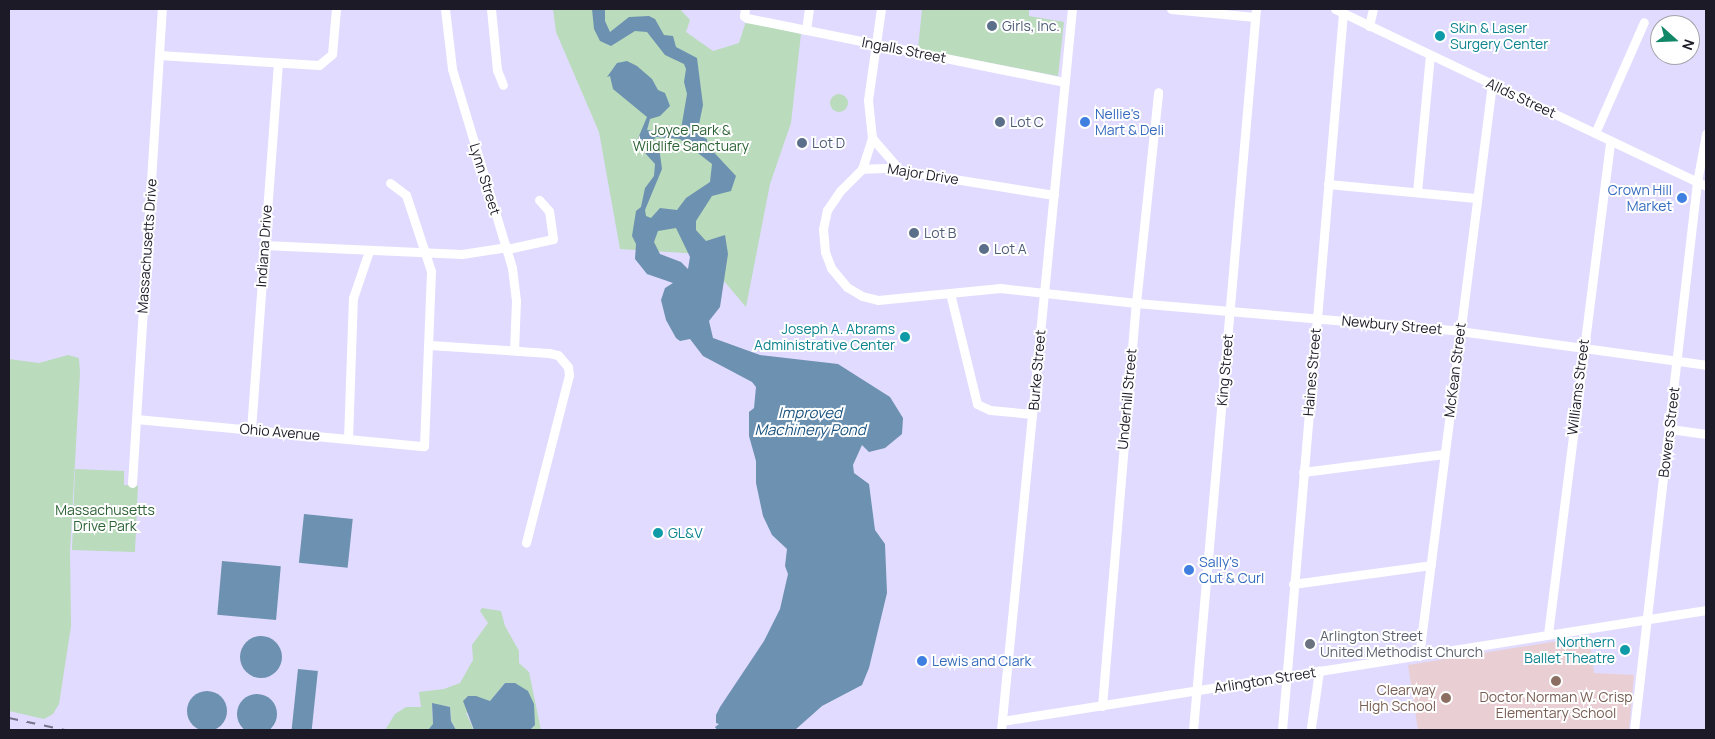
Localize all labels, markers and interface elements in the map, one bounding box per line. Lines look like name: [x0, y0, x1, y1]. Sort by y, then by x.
north arrow: [1650, 15, 1700, 65]
place label: Girls, Inc.: [1002, 18, 1060, 34]
marker: Girls, Inc.: [986, 20, 998, 32]
place label: Skin & Laser Surgery Center: [1450, 20, 1548, 52]
marker: Skin & Laser Surgery Center: [1434, 30, 1446, 42]
street label: Ingalls Street: [860, 34, 948, 66]
text: N: [1678, 37, 1699, 53]
street label: Allds Street: [1483, 75, 1559, 121]
place label: Nellie's Mart & Deli: [1095, 106, 1164, 138]
place label: Lot C: [1010, 114, 1044, 130]
marker: Lot C: [994, 116, 1006, 128]
marker: Nellie's Mart & Deli: [1079, 116, 1091, 128]
park label: Joyce Park & Wildlife Sanctuary: [633, 122, 749, 154]
place label: Lot D: [812, 135, 845, 151]
marker: Lot D: [796, 137, 808, 149]
street label: Lynn Street: [466, 141, 504, 217]
street label: Major Drive: [886, 160, 960, 188]
street label: Massachusetts Drive: [134, 178, 160, 314]
place label: Crown Hill Market: [1608, 182, 1672, 214]
marker: Crown Hill Market: [1676, 192, 1688, 204]
street label: Indiana Drive: [253, 204, 275, 288]
place label: Lot B: [924, 225, 956, 241]
marker: Lot B: [908, 227, 920, 239]
place label: Lot A: [994, 241, 1027, 257]
marker: Lot A: [978, 243, 990, 255]
street label: Newbury Street: [1341, 312, 1443, 338]
place label: Joseph A. Abrams Administrative Center: [754, 321, 895, 354]
street label: McKean Street: [1441, 322, 1469, 418]
street label: Haines Street: [1300, 327, 1324, 417]
street label: Burke Street: [1025, 329, 1049, 411]
marker: Joseph A. Abrams Administrative Center: [899, 331, 911, 343]
street label: King Street: [1213, 333, 1237, 407]
street label: Williams Street: [1564, 338, 1592, 436]
street label: Underhill Street: [1114, 348, 1140, 450]
street label: Bowers Street: [1655, 386, 1683, 478]
water label: Improved Machinery Pond: [754, 403, 866, 438]
street label: Ohio Avenue: [239, 420, 321, 444]
park label: Massachusetts Drive Park: [55, 502, 155, 534]
place label: GL&V: [668, 525, 703, 541]
marker: GL&V: [652, 527, 664, 539]
place label: Sally's Cut & Curl: [1199, 554, 1264, 586]
marker: Sally's Cut & Curl: [1183, 564, 1195, 576]
place label: Arlington Street United Methodist Church: [1320, 628, 1483, 660]
place label: Northern Ballet Theatre: [1524, 634, 1615, 666]
marker: Arlington Street United Methodist Church: [1304, 638, 1316, 650]
marker: Northern Ballet Theatre: [1619, 644, 1631, 656]
place label: Lewis and Clark: [932, 653, 1031, 669]
marker: Lewis and Clark: [916, 655, 928, 667]
street label: Arlington Street: [1213, 664, 1317, 696]
marker: Doctor Norman W. Crisp Elementary School: [1550, 675, 1562, 687]
place label: Clearway High School: [1359, 682, 1436, 714]
place label: Doctor Norman W. Crisp Elementary School: [1479, 689, 1633, 722]
marker: Clearway High School: [1440, 692, 1452, 704]

